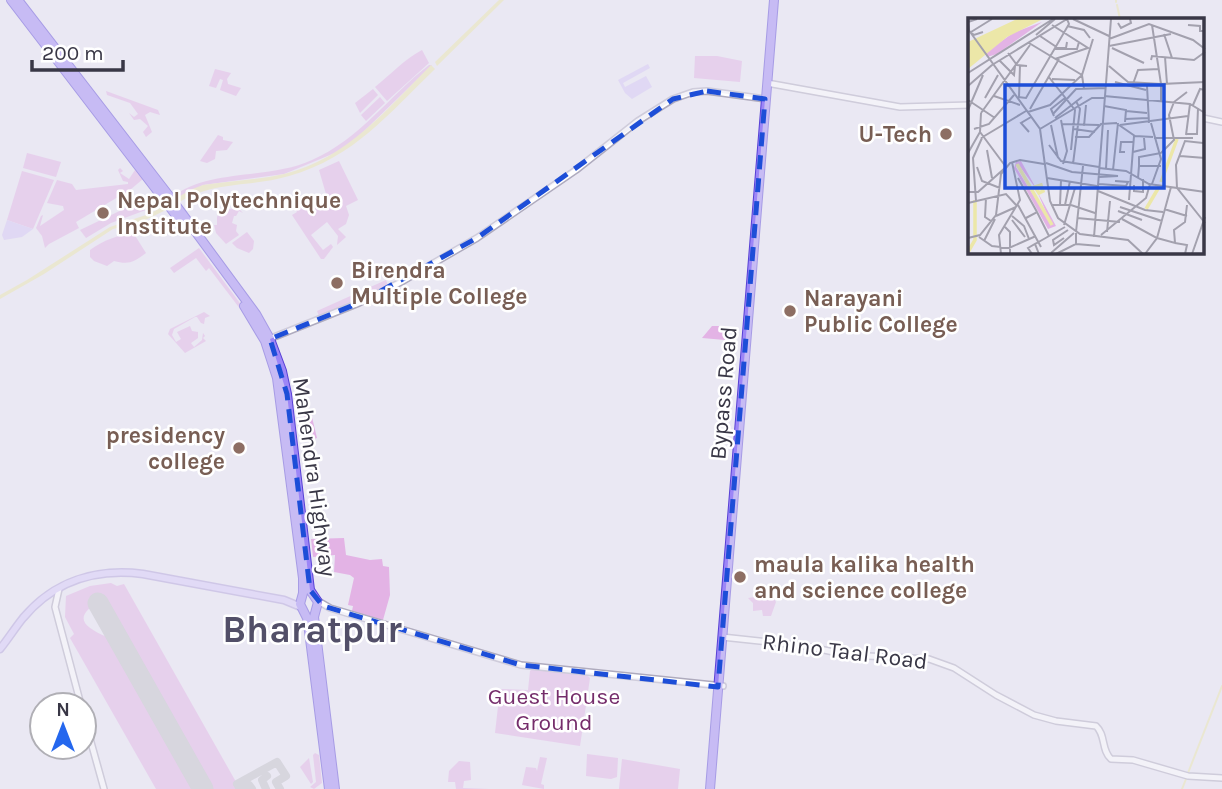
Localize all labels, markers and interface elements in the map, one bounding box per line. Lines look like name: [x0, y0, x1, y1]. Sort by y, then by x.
inset map: [968, 18, 1204, 254]
scale bar: [32, 28, 122, 72]
text: 200 m: [42, 41, 104, 65]
place label: U-Tech: [859, 121, 932, 148]
marker: U-Tech: [938, 126, 954, 142]
place label: Nepal Polytechnique Institute: [117, 187, 341, 240]
marker: Nepal Polytechnique Institute: [95, 205, 111, 221]
place label: Birendra Multiple College: [351, 257, 528, 310]
marker: Birendra Multiple College: [329, 275, 345, 291]
place label: Narayani Public College: [804, 285, 958, 338]
marker: Narayani Public College: [782, 303, 798, 319]
street label: Bypass Road: [704, 325, 743, 461]
street label: Mahendra Highway: [287, 376, 342, 579]
place label: presidency college: [106, 422, 225, 475]
marker: presidency college: [231, 440, 247, 456]
place label: maula kalika health and science college: [754, 551, 975, 604]
marker: maula kalika health and science college: [732, 569, 748, 585]
district label: Bharatpur: [222, 608, 402, 651]
street label: Rhino Taal Road: [761, 628, 929, 675]
park label: Guest House Ground: [488, 683, 620, 736]
north arrow: [28, 691, 98, 761]
text: N: [56, 699, 70, 721]

